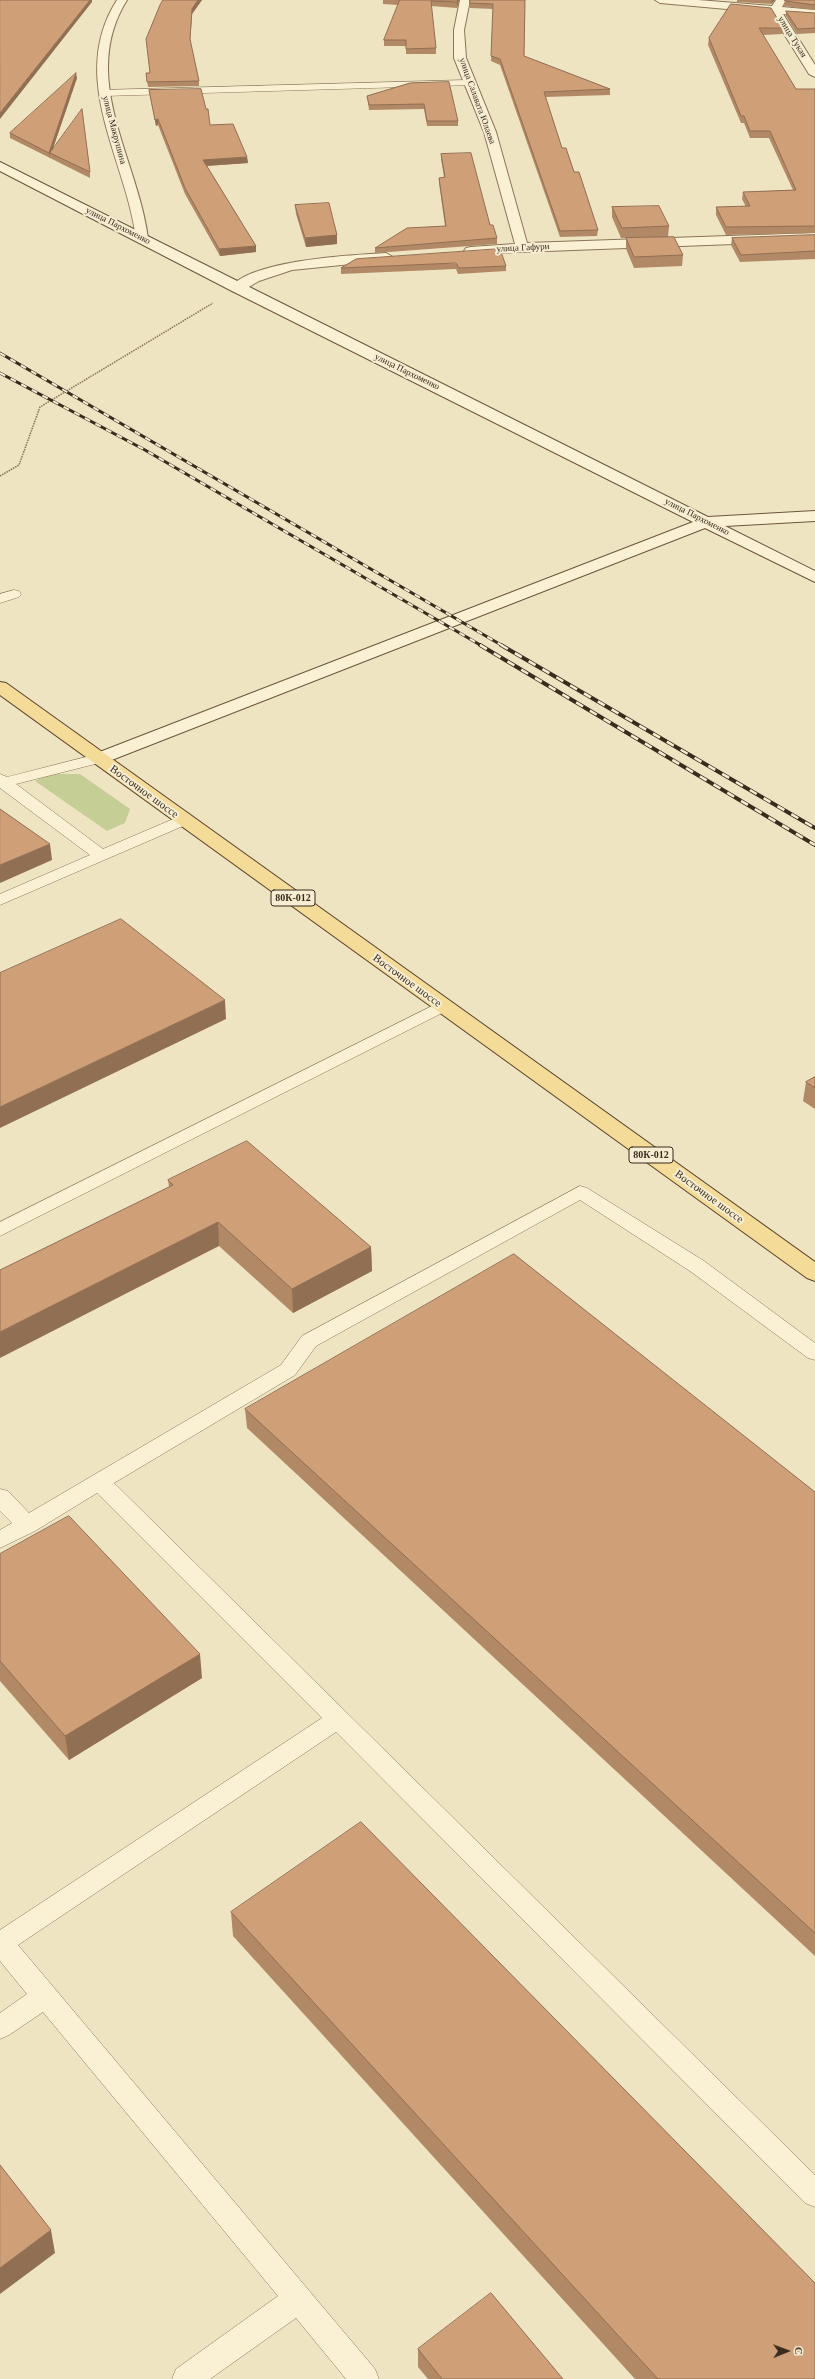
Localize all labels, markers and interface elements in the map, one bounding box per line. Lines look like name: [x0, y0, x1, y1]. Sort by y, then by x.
street label: улица Тукая: [775, 14, 809, 60]
street label: улица Салавата Юлаева: [456, 56, 498, 146]
street label: улица Макрушина: [100, 95, 128, 165]
street label: улица Пархоменко: [84, 205, 152, 247]
street label: улица Гафури: [496, 241, 550, 255]
street label: улица Пархоменко: [373, 352, 441, 392]
street label: улица Пархоменко: [663, 496, 731, 538]
street label: Восточное шоссе: [107, 763, 181, 821]
road number: 80К-012: [271, 890, 315, 906]
street label: Восточное шоссе: [370, 952, 444, 1010]
road number: 80К-012: [629, 1147, 673, 1163]
street label: Восточное шоссе: [672, 1168, 746, 1226]
north arrow: [767, 2331, 807, 2371]
text: С: [793, 2347, 805, 2355]

